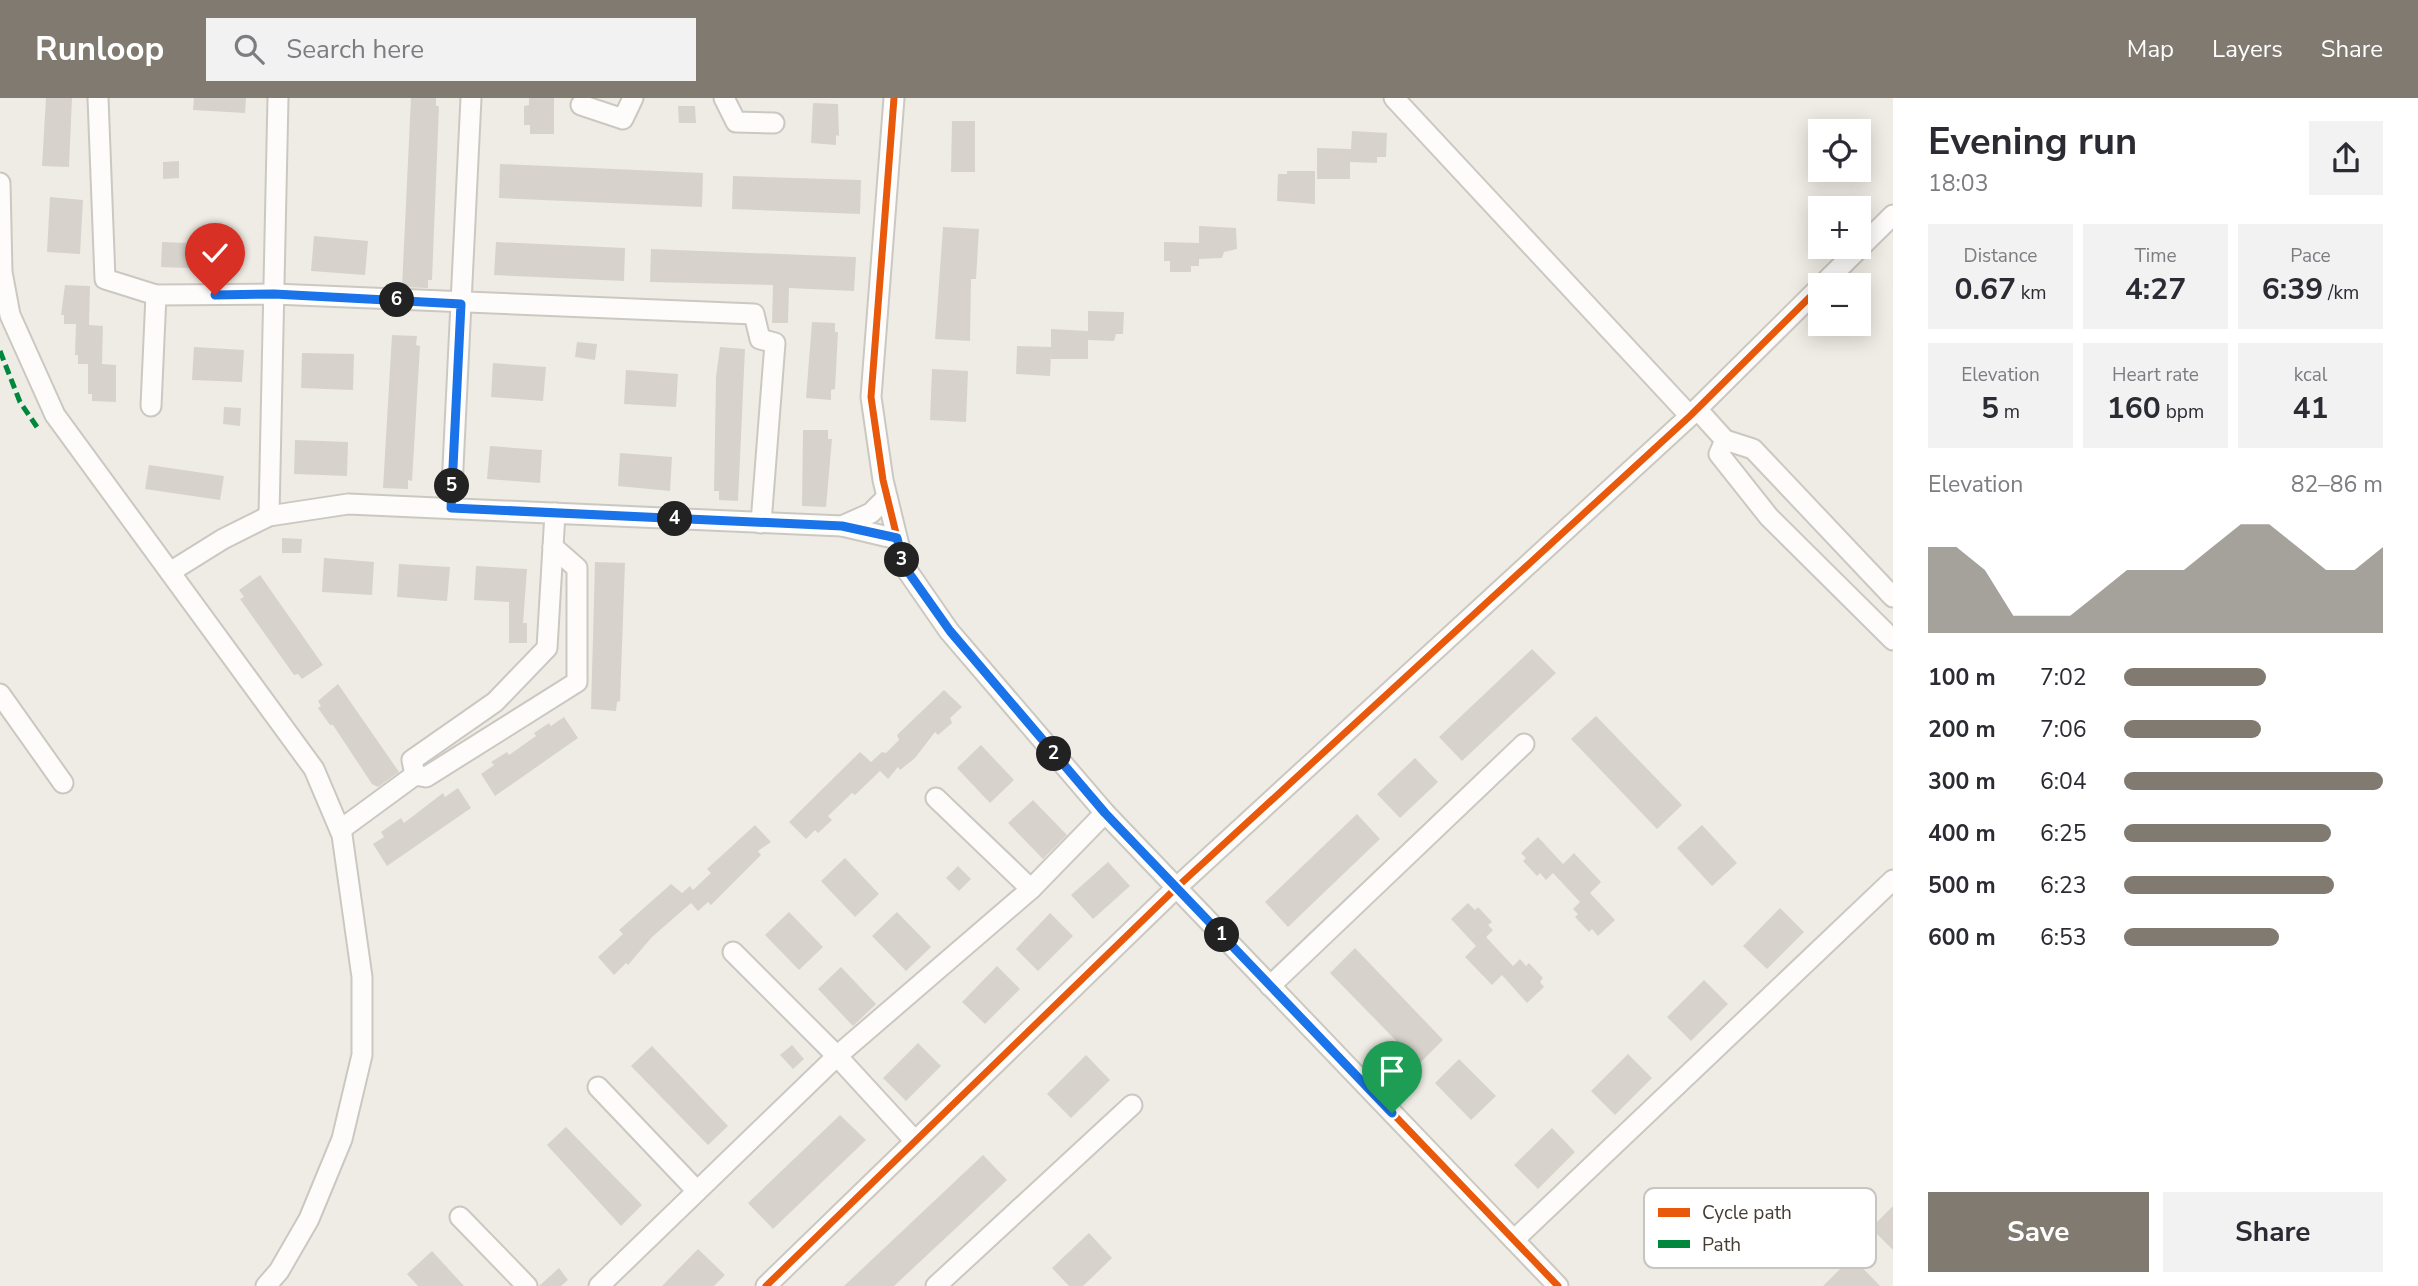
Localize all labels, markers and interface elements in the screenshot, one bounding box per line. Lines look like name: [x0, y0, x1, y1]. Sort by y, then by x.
search box: [206, 18, 696, 81]
text: Runloop: [35, 27, 164, 72]
icon: search: [230, 30, 268, 68]
text: Search here: [286, 32, 424, 67]
text: Map: [2127, 33, 2174, 65]
text: Layers: [2212, 33, 2283, 65]
text: Share: [2321, 33, 2383, 65]
text: Evening run: [1928, 116, 2137, 167]
map controls: [1808, 119, 1871, 336]
button: locate: [1808, 119, 1871, 182]
button: share: [2309, 121, 2383, 195]
text: 18:03: [1928, 168, 1988, 199]
button: +: [1808, 196, 1871, 259]
pin: [185, 223, 245, 295]
icon: check: [196, 234, 234, 272]
text: Distance: [1964, 243, 2037, 269]
text: Time: [2134, 243, 2177, 269]
text: Pace: [2290, 243, 2331, 269]
text: 0.67: [1954, 269, 2016, 310]
text: 4:27: [2125, 269, 2186, 310]
text: 6:39: [2262, 269, 2323, 310]
button: −: [1808, 273, 1871, 336]
text: km: [2016, 280, 2047, 306]
text: /km: [2323, 280, 2359, 306]
pin: 6: [380, 282, 414, 318]
text: 6: [391, 286, 402, 312]
text: Elevation: [1961, 362, 2040, 388]
text: Heart rate: [2112, 362, 2199, 388]
text: kcal: [2294, 362, 2327, 388]
text: 5: [1981, 388, 1999, 429]
text: 160: [2107, 388, 2161, 429]
text: 41: [2293, 388, 2329, 429]
text: m: [1999, 399, 2020, 425]
text: bpm: [2161, 399, 2204, 425]
pin: 5: [434, 468, 470, 504]
text: Elevation: [1928, 469, 2023, 500]
text: 82–86 m: [2291, 469, 2383, 500]
text: 5: [446, 472, 457, 498]
pin: 4: [658, 502, 692, 536]
text: 4: [669, 505, 680, 531]
pin: 3: [884, 542, 920, 578]
text: 3: [896, 546, 907, 572]
text: 100 m: [1928, 662, 1996, 693]
text: 7:02: [2040, 662, 2087, 693]
text: 200 m: [1928, 714, 1996, 745]
text: 7:06: [2040, 714, 2087, 745]
pin: 2: [1036, 736, 1072, 772]
text: 2: [1048, 740, 1059, 766]
text: 300 m: [1928, 766, 1996, 797]
text: 6:04: [2040, 766, 2087, 797]
text: 400 m: [1928, 818, 1996, 849]
text: 6:25: [2040, 818, 2087, 849]
text: 500 m: [1928, 870, 1996, 901]
text: 6:23: [2040, 870, 2087, 901]
pin: 1: [1204, 918, 1240, 952]
text: 1: [1216, 921, 1227, 947]
text: 600 m: [1928, 922, 1996, 953]
text: 6:53: [2040, 922, 2087, 953]
pin: [1362, 1041, 1422, 1113]
icon: arrive: [1373, 1052, 1411, 1090]
legend: [1644, 1188, 1876, 1268]
button: Save: [1928, 1192, 2149, 1272]
button: Share: [2163, 1192, 2383, 1272]
text: Cycle path: [1702, 1200, 1792, 1226]
text: Path: [1702, 1232, 1741, 1258]

